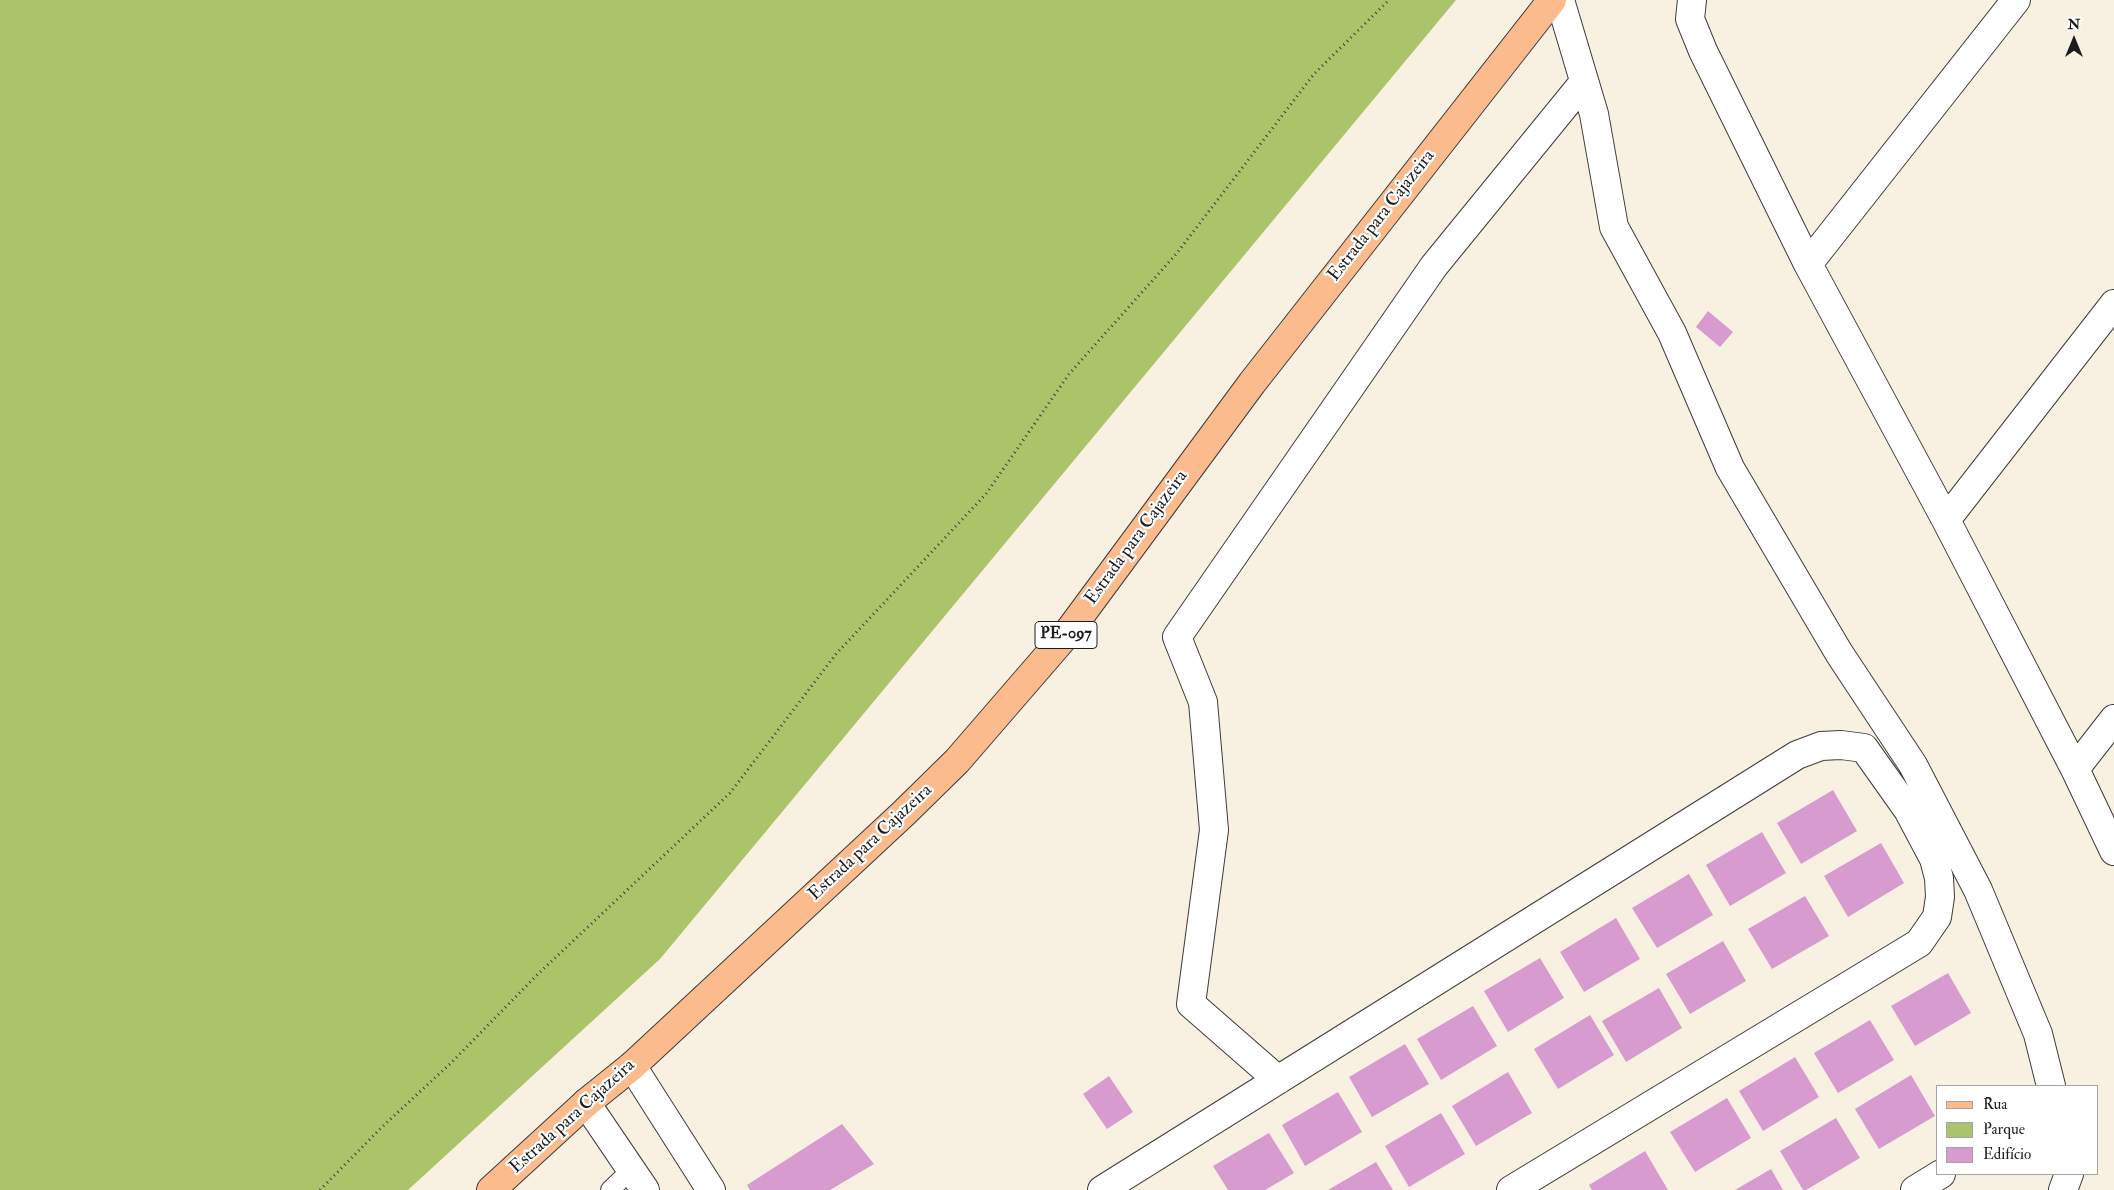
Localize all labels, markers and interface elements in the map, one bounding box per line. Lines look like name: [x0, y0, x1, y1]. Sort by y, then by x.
north arrow: [2049, 15, 2099, 65]
text: N: [2068, 16, 2080, 33]
street label: Estrada para Cajazeira: [1324, 146, 1440, 286]
street label: Estrada para Cajazeira: [1081, 467, 1193, 609]
road number: PE-097: [1035, 622, 1097, 648]
street label: Estrada para Cajazeira: [805, 780, 937, 906]
street label: Estrada para Cajazeira: [506, 1055, 640, 1179]
legend: [1936, 1085, 2099, 1175]
text: Rua: [1983, 1095, 2008, 1114]
text: Parque: [1983, 1120, 2025, 1139]
text: Edifício: [1983, 1145, 2031, 1164]

